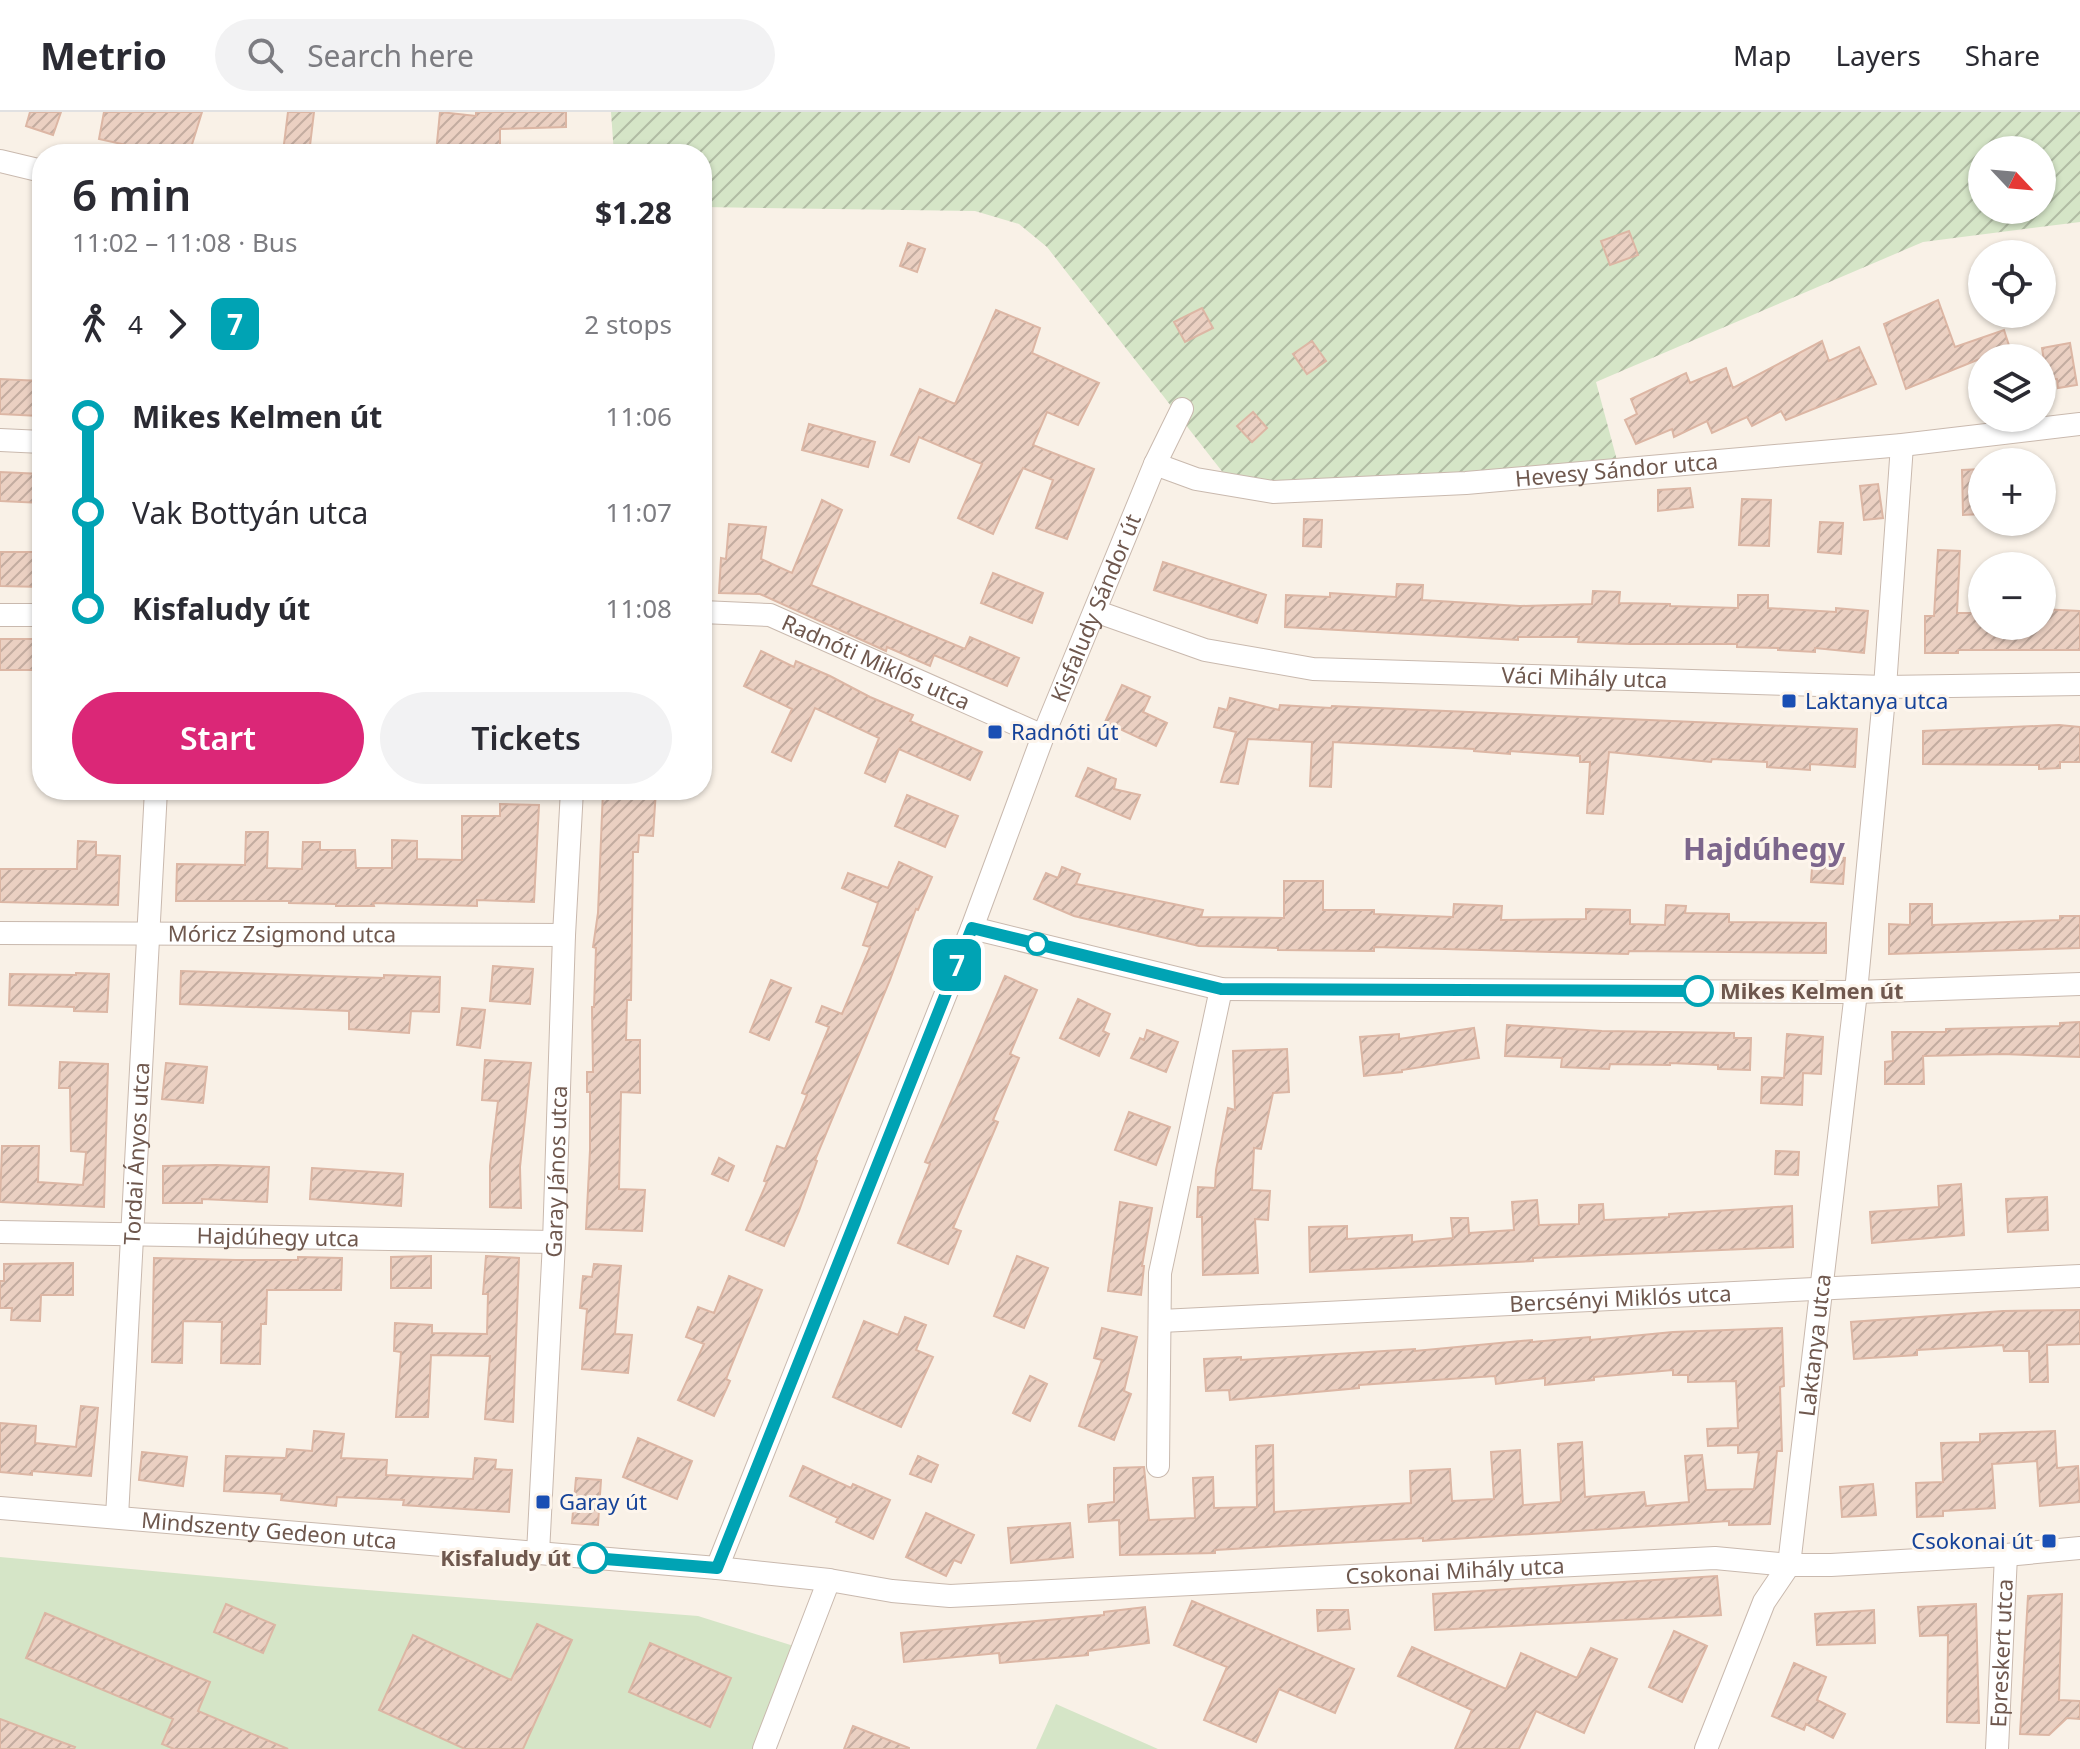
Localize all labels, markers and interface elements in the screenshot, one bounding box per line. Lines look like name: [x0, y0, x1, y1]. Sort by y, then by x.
search box: [215, 19, 775, 91]
text: Metrio: [40, 29, 167, 81]
icon: search: [243, 33, 287, 77]
text: Search here: [307, 35, 474, 76]
text: Map: [1733, 36, 1791, 74]
text: Layers: [1835, 36, 1921, 74]
text: Share: [1965, 36, 2040, 74]
north arrow: [1968, 136, 2056, 224]
map controls: [1968, 136, 2056, 640]
text: 6 min: [72, 164, 191, 224]
text: $1.28: [595, 192, 672, 233]
text: 11:02 – 11:08 · Bus: [72, 224, 297, 260]
button: locate: [1968, 240, 2056, 328]
icon: walk: [72, 302, 116, 346]
icon: forward: [155, 302, 199, 346]
text: 7: [227, 305, 243, 343]
text: 4: [128, 306, 143, 342]
text: 2 stops: [584, 306, 672, 342]
button: layers: [1968, 344, 2056, 432]
text: Mikes Kelmen út: [132, 396, 382, 437]
text: 11:06: [606, 398, 672, 434]
street label: Hevesy Sándor utca: [1514, 445, 1719, 493]
button: +: [1968, 448, 2056, 536]
text: Vak Bottyán utca: [132, 492, 368, 533]
text: 11:07: [606, 494, 672, 530]
street label: Kisfaludy Sándor út: [1043, 509, 1147, 706]
button: −: [1968, 552, 2056, 640]
text: Kisfaludy út: [132, 588, 310, 629]
text: 11:08: [606, 590, 672, 626]
street label: Radnóti Miklós utca: [778, 606, 975, 716]
street label: Váci Mihály utca: [1501, 659, 1668, 694]
place label: Laktanya utca: [1805, 685, 1948, 715]
button: Start: [72, 692, 364, 784]
button: Tickets: [380, 692, 672, 784]
marker: Laktanya utca: [1780, 692, 1798, 710]
place label: Radnóti út: [1011, 716, 1118, 746]
marker: Radnóti út: [986, 723, 1004, 741]
district label: Hajdúhegy: [1683, 828, 1846, 869]
street label: Móricz Zsigmond utca: [168, 918, 396, 948]
unlabelled marker: [1026, 933, 1048, 955]
line badge: 7: [931, 939, 983, 991]
text: 7: [949, 946, 965, 984]
place label: Mikes Kelmen út: [1720, 975, 1904, 1005]
marker: Mikes Kelmen út: [1683, 976, 1713, 1006]
street label: Tordai Ányos utca: [116, 1061, 155, 1246]
street label: Garay János utca: [537, 1085, 573, 1258]
street label: Hajdúhegy utca: [196, 1220, 359, 1252]
street label: Laktanya utca: [1790, 1272, 1837, 1418]
street label: Bercsényi Miklós utca: [1509, 1277, 1732, 1318]
place label: Garay út: [559, 1486, 647, 1516]
marker: Garay út: [534, 1493, 552, 1511]
street label: Mindszenty Gedeon utca: [140, 1504, 398, 1555]
place label: Csokonai út: [1911, 1525, 2033, 1555]
marker: Csokonai út: [2040, 1532, 2058, 1550]
place label: Kisfaludy út: [440, 1542, 571, 1572]
marker: Kisfaludy út: [578, 1543, 608, 1573]
street label: Csokonai Mihály utca: [1345, 1550, 1565, 1590]
street label: Epreskert utca: [1982, 1578, 2019, 1728]

